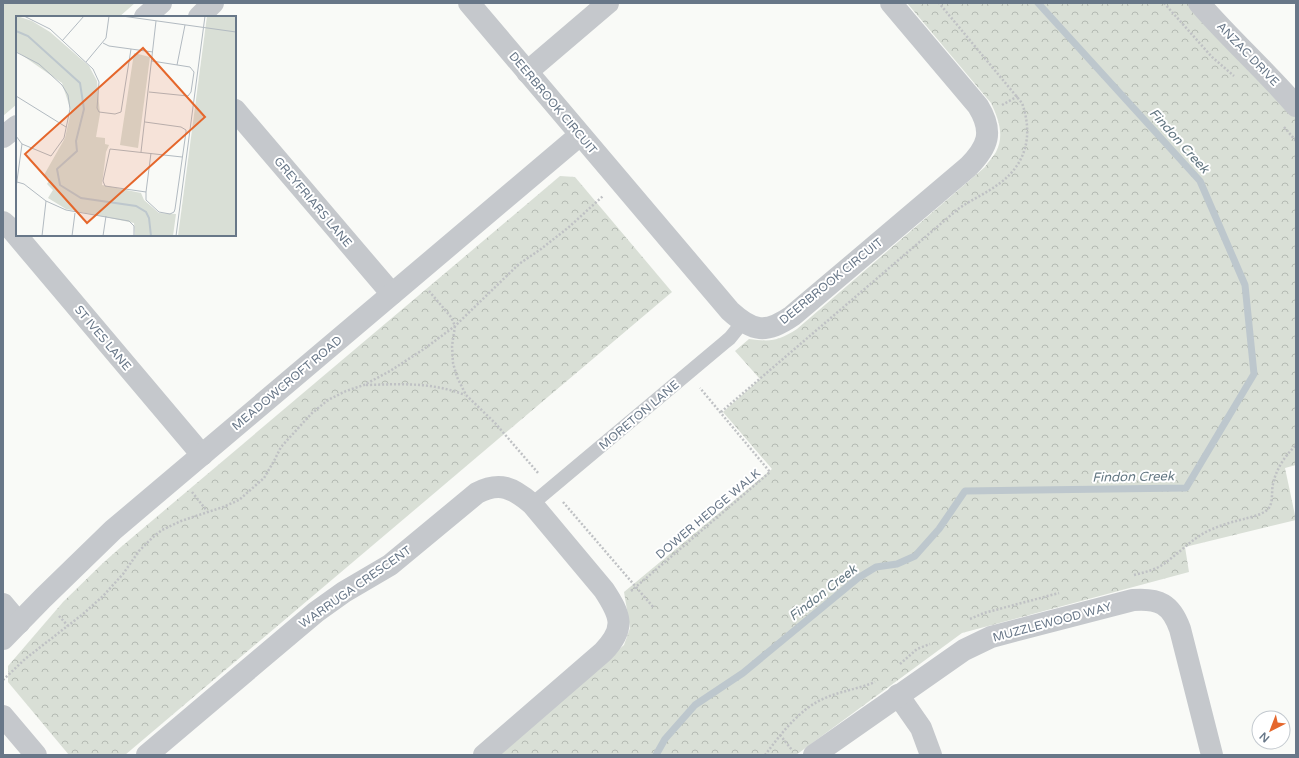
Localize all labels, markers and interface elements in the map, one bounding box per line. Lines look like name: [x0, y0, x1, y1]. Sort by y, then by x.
inset map: [16, 16, 236, 236]
street label: ANZAC DRIVE: [1214, 19, 1282, 89]
street label: DEERBROOK CIRCUIT: [506, 49, 600, 157]
water label: Findon Creek: [1146, 105, 1213, 177]
street label: GREYFRIARS LANE: [271, 154, 355, 250]
street label: DEERBROOK CIRCUIT: [777, 235, 886, 327]
street label: ST IVES LANE: [72, 303, 134, 373]
street label: MEADOWCROFT ROAD: [229, 333, 345, 433]
street label: MORETON LANE: [596, 377, 682, 452]
street label: DOWER HEDGE WALK: [653, 466, 763, 562]
water label: Findon Creek: [1092, 468, 1175, 486]
street label: WARRUGA CRESCENT: [296, 543, 414, 631]
water label: Findon Creek: [786, 561, 861, 625]
street label: MUZZLEWOOD WAY: [991, 599, 1113, 645]
north arrow: [1251, 710, 1291, 750]
text: N: [1257, 729, 1272, 745]

